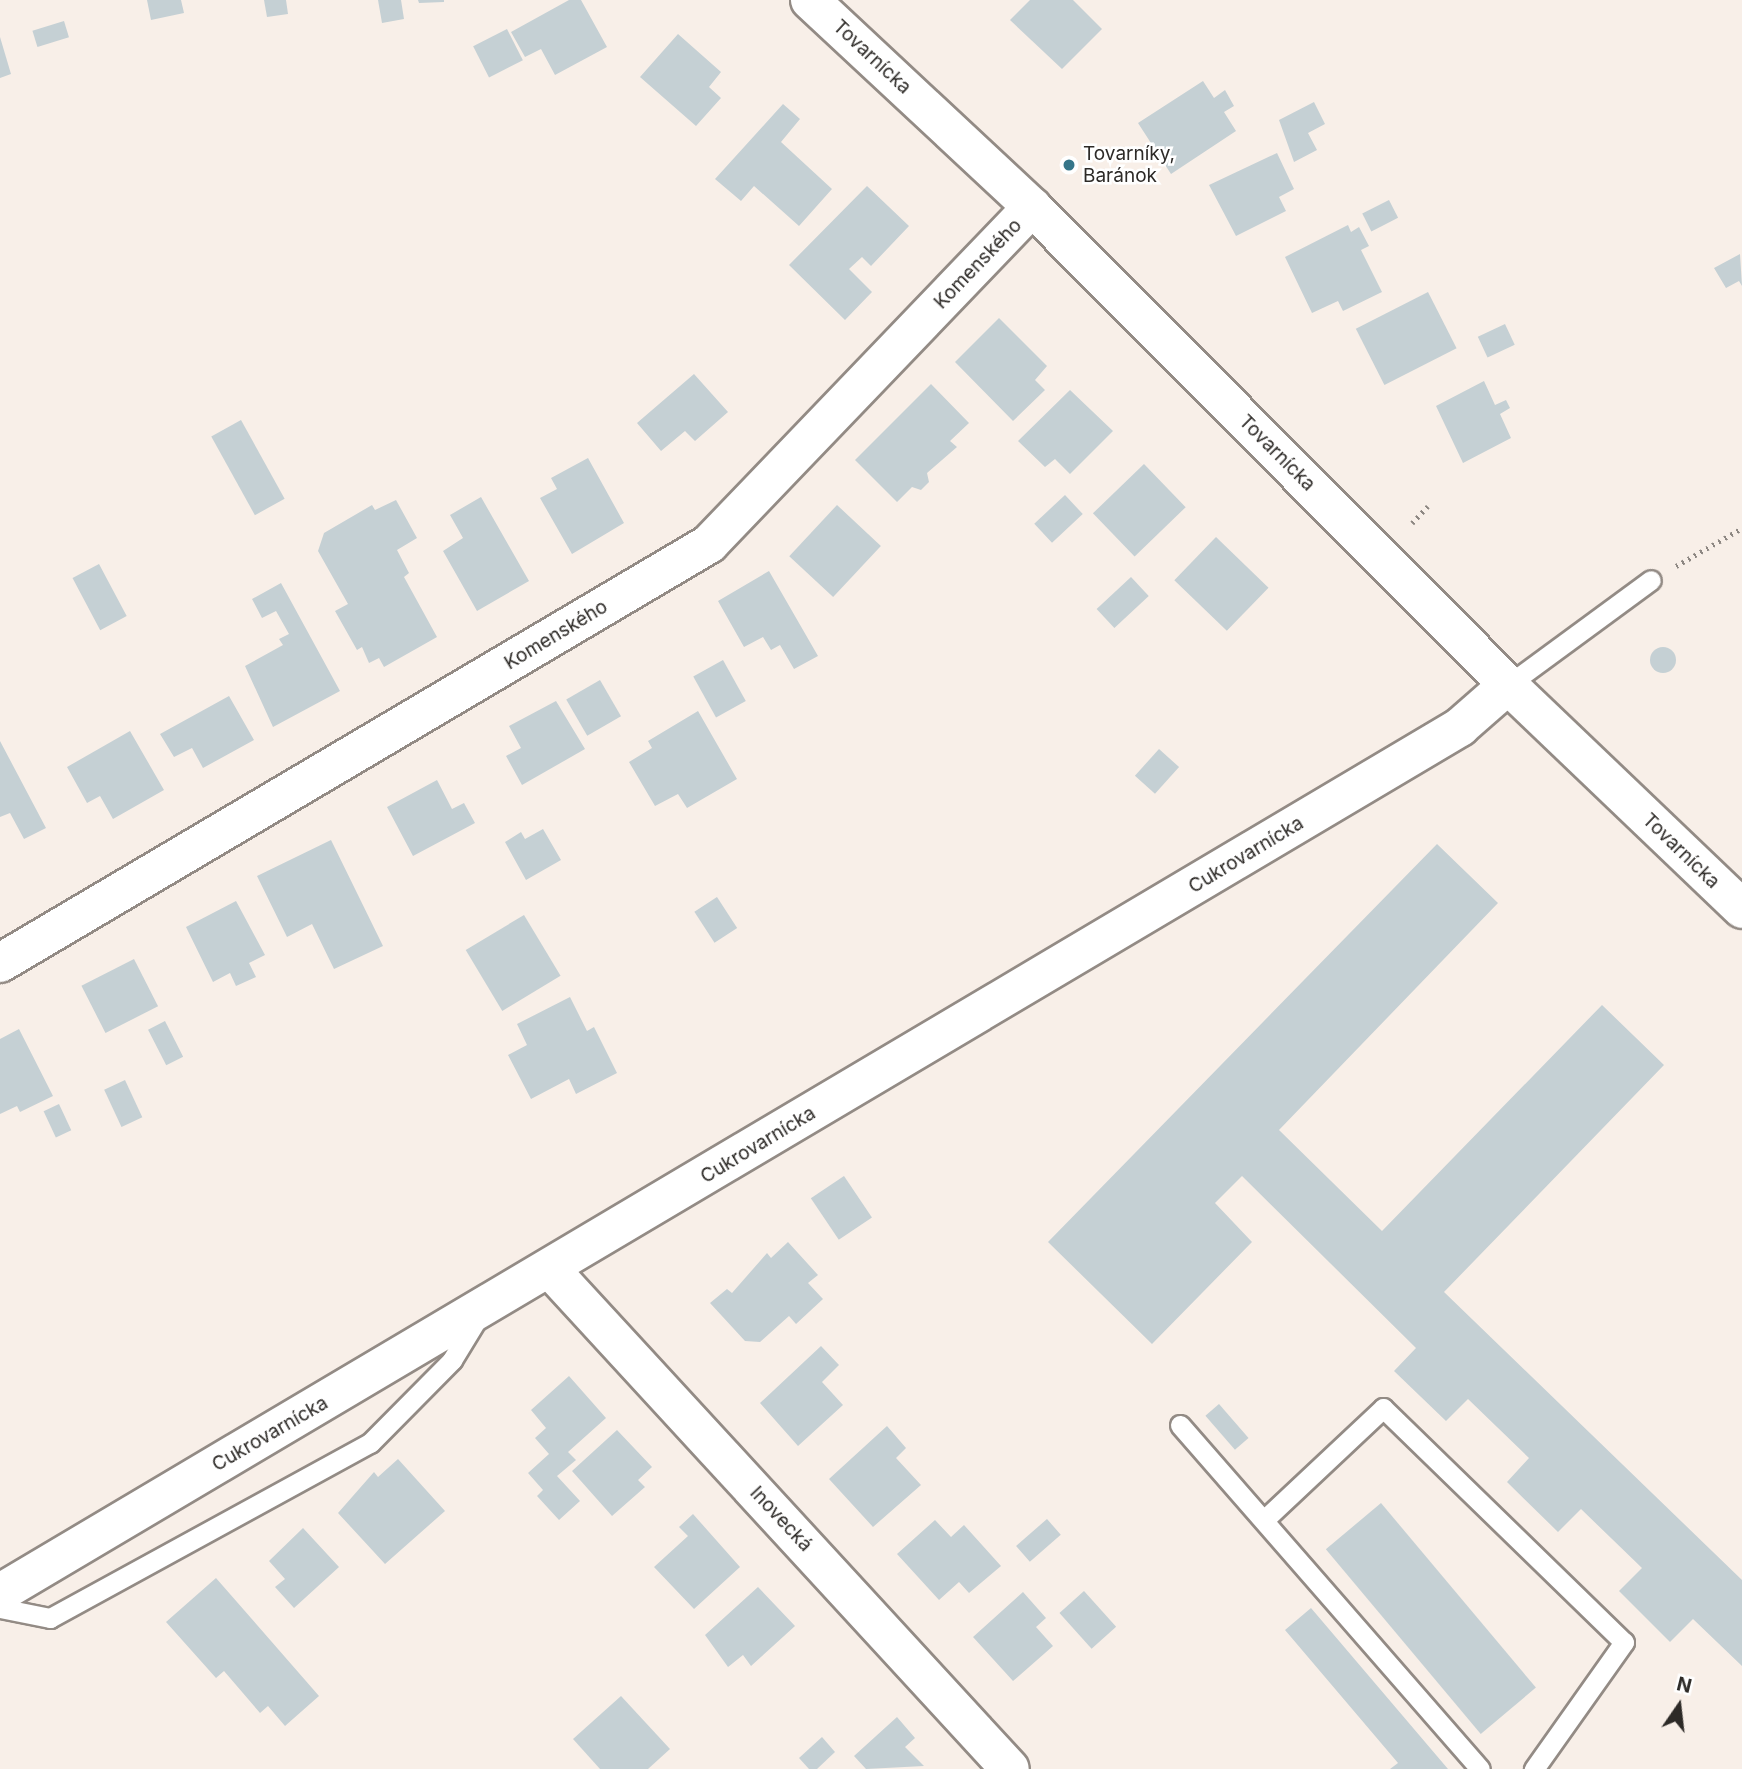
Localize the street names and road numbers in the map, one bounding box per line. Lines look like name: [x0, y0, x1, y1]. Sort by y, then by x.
street label: Tovarnícka: [828, 15, 916, 99]
street label: Komenského: [929, 214, 1027, 314]
street label: Tovarnícka: [1234, 410, 1320, 496]
street label: Komenského: [500, 595, 612, 675]
street label: Tovarnícka: [1638, 809, 1724, 893]
street label: Cukrovarnícka: [1184, 812, 1308, 898]
street label: Cukrovarnícka: [696, 1102, 820, 1188]
street label: Cukrovarnícka: [208, 1392, 332, 1476]
street label: Inovecká: [745, 1482, 817, 1556]

